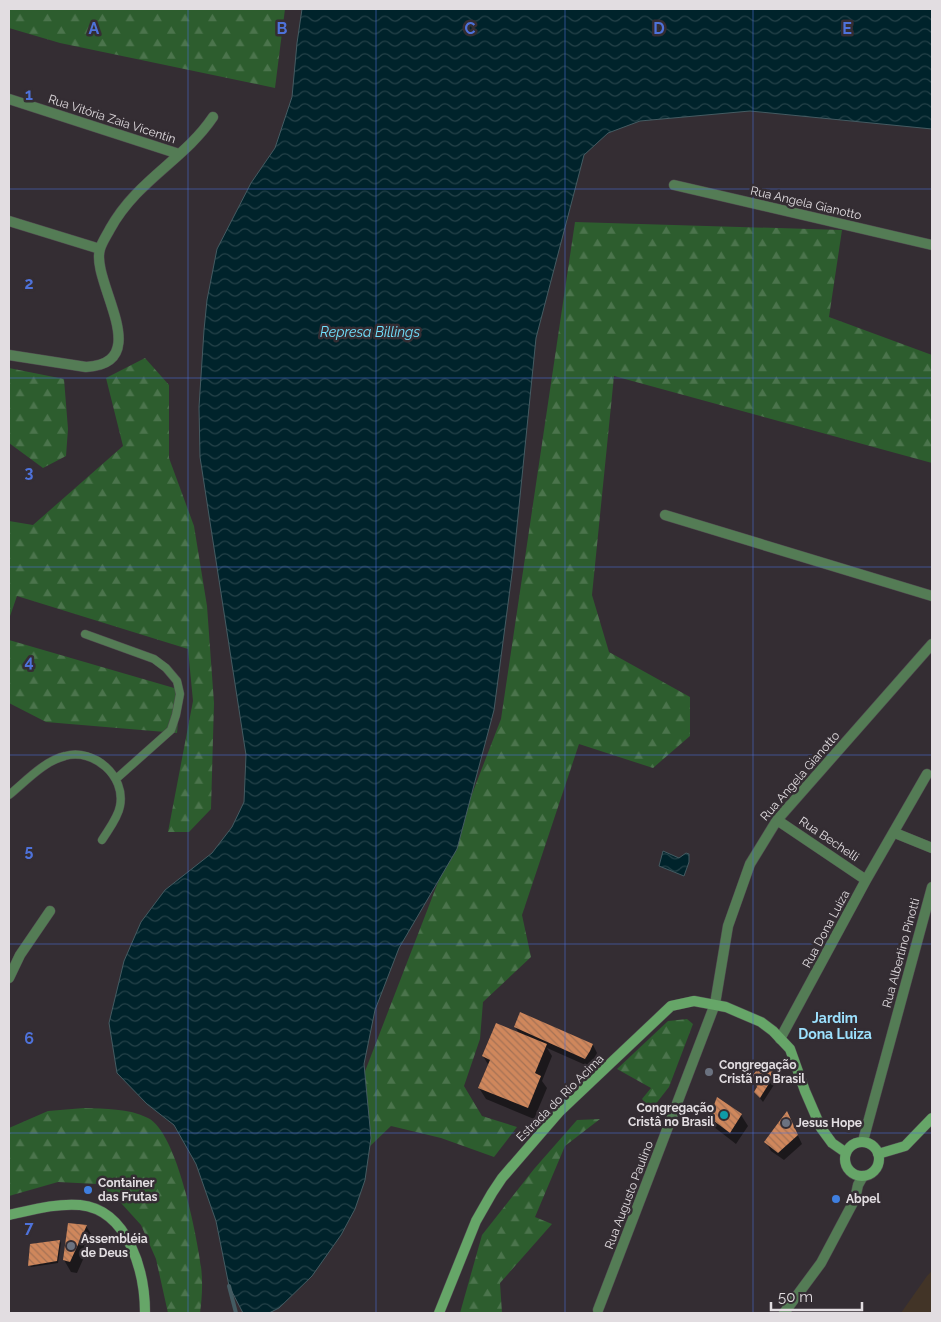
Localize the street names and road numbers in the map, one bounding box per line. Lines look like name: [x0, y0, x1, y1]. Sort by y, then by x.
street label: Rua Vitória Zaia Vicentin: [47, 92, 177, 146]
street label: Rua Angela Gianotto: [749, 183, 863, 223]
street label: Rua Angela Gianotto: [758, 729, 842, 823]
street label: Rua Bechelli: [796, 814, 862, 864]
street label: Rua Dona Luiza: [800, 888, 852, 970]
street label: Rua Albertino Pinotti: [880, 897, 922, 1009]
street label: Estrada do Rio Acima: [514, 1052, 606, 1144]
street label: Rua Augusto Paulino: [602, 1139, 656, 1251]

